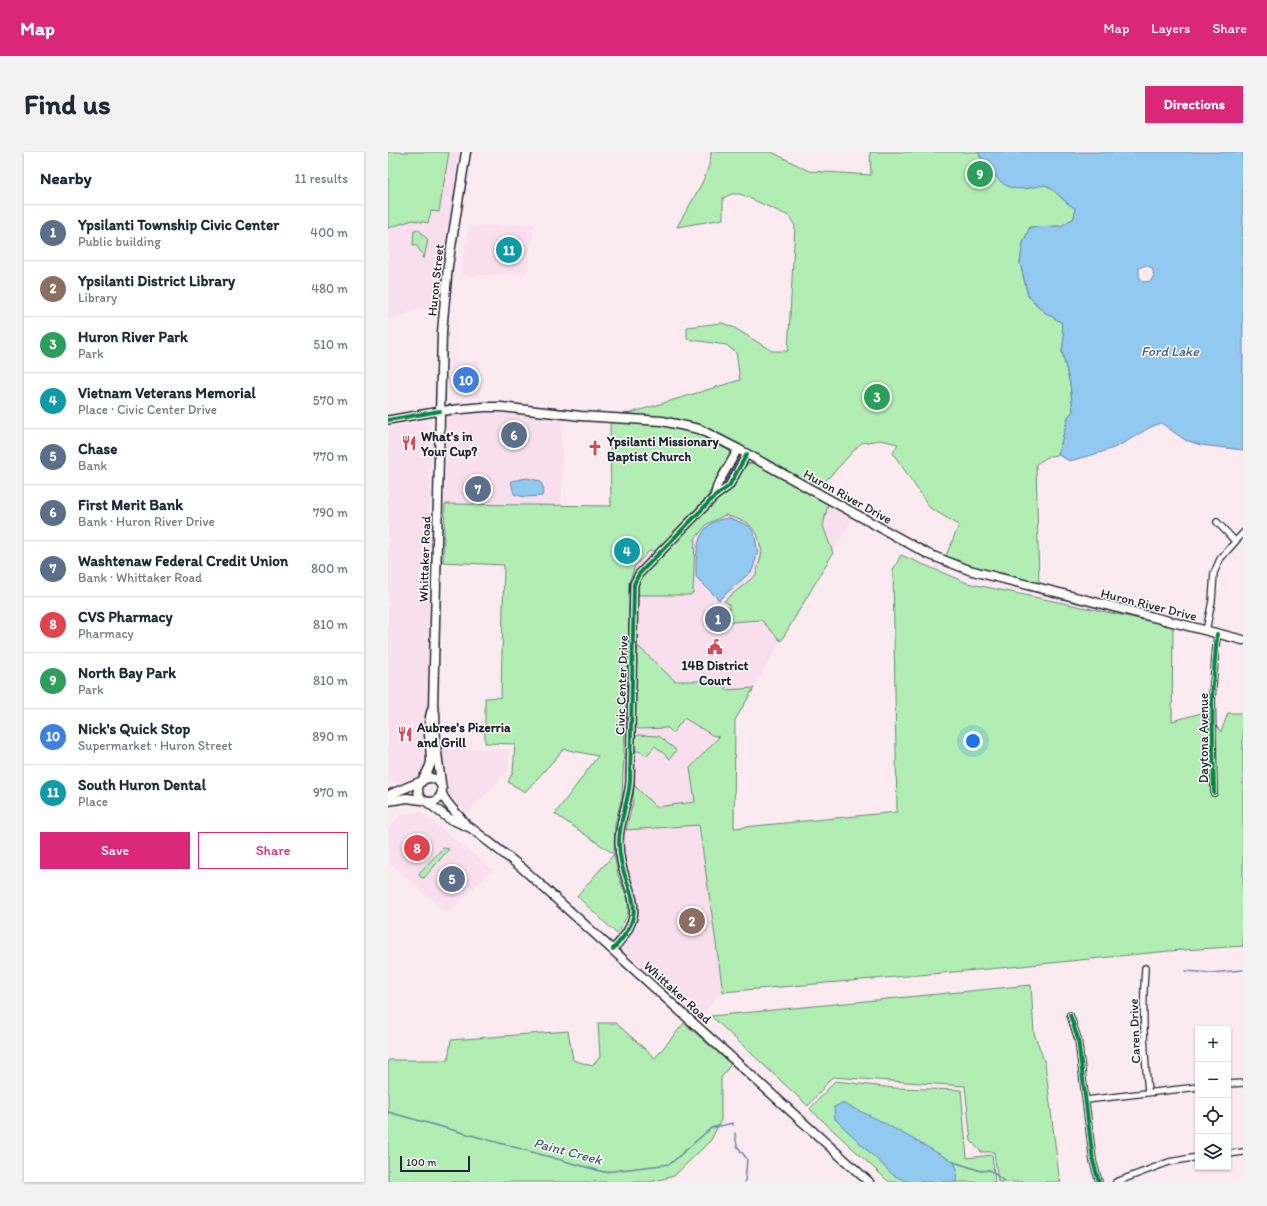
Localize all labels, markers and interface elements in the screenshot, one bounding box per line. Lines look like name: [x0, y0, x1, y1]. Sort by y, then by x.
text: Map: [20, 17, 55, 40]
text: Map: [1104, 20, 1129, 37]
text: Layers: [1151, 20, 1190, 37]
text: Share: [1212, 20, 1247, 37]
button: Directions: [1145, 86, 1243, 123]
text: Find us: [24, 87, 111, 121]
pin: 9: [967, 159, 993, 189]
text: Nearby: [40, 168, 92, 188]
text: 11 results: [294, 171, 348, 186]
text: Ypsilanti Township Civic Center: [78, 216, 279, 234]
text: 1: [50, 225, 56, 240]
text: 400 m: [310, 225, 348, 240]
text: Public building: [78, 234, 161, 249]
pin: 11: [496, 235, 522, 265]
street label: Huron Street: [424, 243, 447, 317]
text: Ypsilanti District Library: [78, 272, 235, 290]
text: 2: [50, 281, 56, 296]
text: 480 m: [311, 281, 348, 296]
text: Library: [78, 290, 117, 305]
text: Huron River Park: [78, 328, 188, 346]
text: 3: [49, 337, 57, 352]
text: 510 m: [313, 337, 348, 352]
water label: Ford Lake: [1141, 343, 1200, 360]
text: Park: [78, 346, 104, 361]
pin: 10: [453, 365, 479, 395]
pin: 3: [864, 382, 890, 412]
text: Vietnam Veterans Memorial: [78, 384, 256, 402]
text: 4: [49, 393, 57, 408]
text: 570 m: [313, 393, 348, 408]
text: Place · Civic Center Drive: [78, 402, 217, 417]
pin: 6: [501, 420, 527, 450]
place label: What's in Your Cup?: [420, 429, 477, 460]
restaurant icon: What's in Your Cup?: [400, 434, 418, 452]
place label: Ypsilanti Missionary Baptist Church: [606, 434, 719, 465]
church icon: Ypsilanti Missionary Baptist Church: [586, 439, 604, 457]
text: Chase: [78, 440, 117, 458]
text: 5: [50, 449, 56, 464]
text: 770 m: [313, 449, 348, 464]
text: Bank: [78, 458, 107, 473]
street label: Huron River Drive: [801, 466, 895, 527]
pin: 7: [465, 474, 491, 504]
text: First Merit Bank: [78, 496, 183, 514]
text: 6: [50, 505, 56, 520]
text: 790 m: [313, 505, 348, 520]
text: Bank · Huron River Drive: [78, 514, 215, 529]
street label: Whittaker Road: [416, 516, 433, 602]
pin: 4: [614, 536, 640, 566]
text: Washtenaw Federal Credit Union: [78, 552, 288, 570]
text: 7: [50, 561, 56, 576]
text: 800 m: [311, 561, 348, 576]
text: Bank · Whittaker Road: [78, 570, 202, 585]
street label: Huron River Drive: [1099, 585, 1199, 624]
pin: 1: [705, 604, 731, 634]
text: CVS Pharmacy: [78, 608, 172, 626]
text: 8: [49, 617, 57, 632]
text: 810 m: [313, 617, 348, 632]
text: Pharmacy: [78, 626, 134, 641]
street label: Civic Center Drive: [612, 635, 631, 735]
public building icon: 14B District Court: [706, 638, 724, 656]
place label: 14B District Court: [682, 658, 749, 688]
text: North Bay Park: [78, 664, 176, 682]
text: 9: [50, 673, 56, 688]
text: 810 m: [313, 673, 348, 688]
text: Park: [78, 682, 104, 697]
street label: Daytona Avenue: [1196, 693, 1211, 783]
text: Nick's Quick Stop: [78, 720, 190, 738]
place label: Aubree's Pizerria and Grill: [416, 720, 511, 750]
restaurant icon: Aubree's Pizerria and Grill: [396, 725, 414, 743]
text: 10: [46, 729, 60, 744]
text: 890 m: [312, 729, 348, 744]
your location: [963, 731, 983, 751]
text: Supermarket · Huron Street: [78, 738, 232, 753]
text: South Huron Dental: [78, 776, 206, 794]
text: 11: [47, 785, 59, 800]
text: 970 m: [313, 785, 348, 800]
text: Place: [78, 794, 108, 809]
button: Save: [40, 832, 190, 869]
button: Share: [198, 832, 348, 869]
pin: 8: [404, 833, 430, 863]
pin: 5: [439, 864, 465, 894]
pin: 2: [679, 906, 705, 936]
street label: Whittaker Road: [641, 958, 715, 1027]
street label: Caren Drive: [1126, 998, 1143, 1064]
map controls: [1195, 1026, 1231, 1170]
button: +: [1195, 1026, 1231, 1062]
button: −: [1195, 1062, 1231, 1098]
button: locate: [1195, 1098, 1231, 1134]
water label: Paint Creek: [532, 1134, 605, 1169]
button: layers: [1195, 1134, 1231, 1170]
scale bar: [400, 1154, 470, 1173]
text: 100 m: [406, 1156, 436, 1169]

